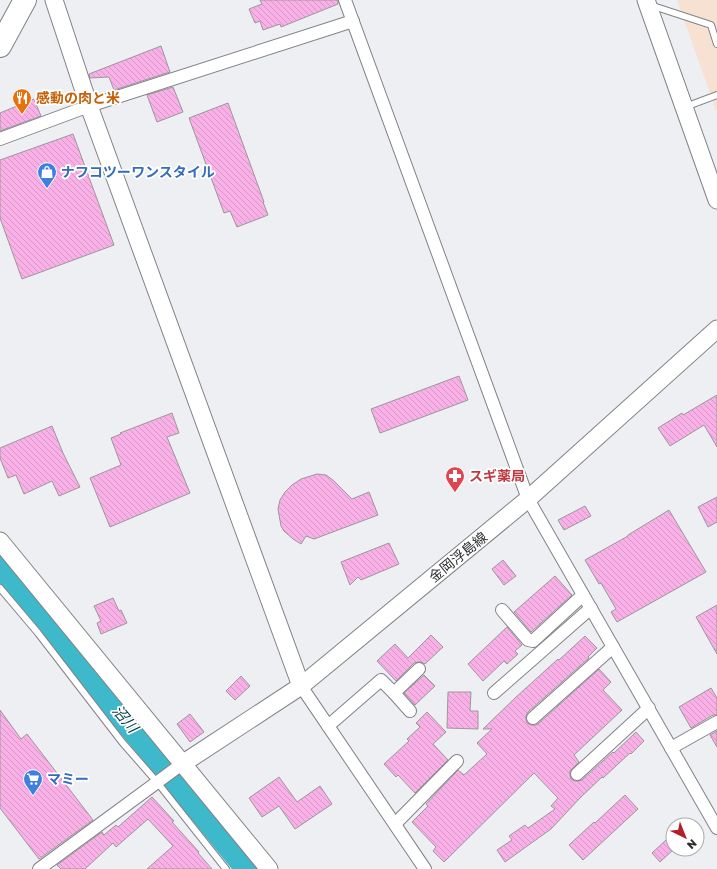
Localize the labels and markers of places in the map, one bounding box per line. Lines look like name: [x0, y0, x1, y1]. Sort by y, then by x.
restaurant icon: 感動の肉と米: [11, 87, 33, 115]
place label: 感動の肉と米: [36, 89, 120, 106]
shop icon: ナフコツーワンスタイル: [36, 161, 58, 189]
place label: ナフコツーワンスタイル: [61, 163, 215, 180]
pharmacy icon: スギ薬局: [444, 465, 466, 493]
place label: スギ薬局: [469, 467, 525, 484]
supermarket icon: マミー: [22, 768, 44, 796]
place label: マミー: [47, 770, 89, 787]

